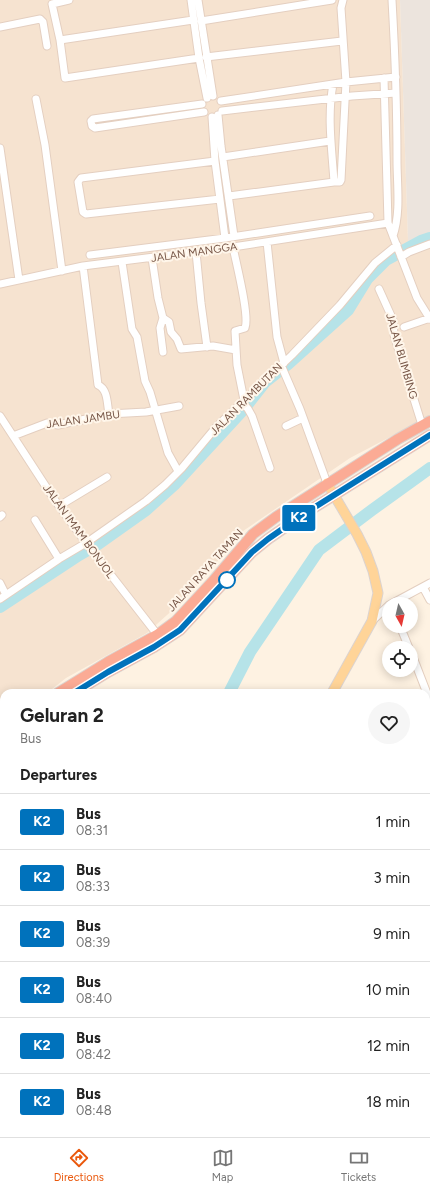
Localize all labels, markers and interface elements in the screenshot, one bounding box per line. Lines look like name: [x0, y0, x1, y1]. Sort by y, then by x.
street label: JALAN MANGGA: [150, 240, 239, 265]
street label: JALAN BLIMBING: [383, 312, 420, 401]
street label: JALAN RAMBUTAN: [208, 361, 285, 438]
street label: JALAN JAMBU: [45, 408, 121, 431]
street label: JALAN IMAM BONJOL: [40, 482, 117, 581]
line badge: K2: [281, 505, 317, 531]
text: K2: [290, 509, 308, 526]
street label: JALAN RAYA TAMAN: [165, 526, 246, 614]
unlabelled marker: [218, 571, 236, 589]
north arrow: [382, 597, 418, 633]
map controls: [382, 597, 418, 677]
button: locate: [382, 641, 418, 677]
button: heart: [368, 702, 410, 744]
text: Geluran 2: [20, 704, 104, 727]
text: Bus: [20, 731, 41, 746]
text: Departures: [20, 766, 97, 784]
text: Bus: [76, 805, 101, 823]
text: K2: [33, 813, 51, 830]
text: 1 min: [375, 813, 410, 831]
text: 08:31: [76, 823, 108, 838]
text: Bus: [76, 861, 101, 879]
text: K2: [33, 869, 51, 886]
text: 3 min: [374, 869, 410, 887]
text: 08:33: [76, 879, 110, 894]
text: Bus: [76, 917, 101, 935]
text: K2: [33, 925, 51, 942]
text: 9 min: [373, 925, 410, 943]
text: 08:39: [76, 935, 110, 950]
text: Bus: [76, 973, 101, 991]
text: K2: [33, 981, 51, 998]
text: 10 min: [366, 981, 410, 999]
text: 08:40: [76, 991, 112, 1006]
text: Bus: [76, 1029, 101, 1047]
text: K2: [33, 1037, 51, 1054]
text: 12 min: [367, 1037, 410, 1055]
text: 08:42: [76, 1047, 111, 1062]
text: Bus: [76, 1085, 101, 1103]
text: K2: [33, 1093, 51, 1110]
text: 18 min: [366, 1093, 410, 1111]
text: 08:48: [76, 1103, 112, 1118]
tab: Directions: [54, 1147, 104, 1184]
tab: Map: [212, 1147, 234, 1184]
tab: Tickets: [341, 1147, 376, 1184]

